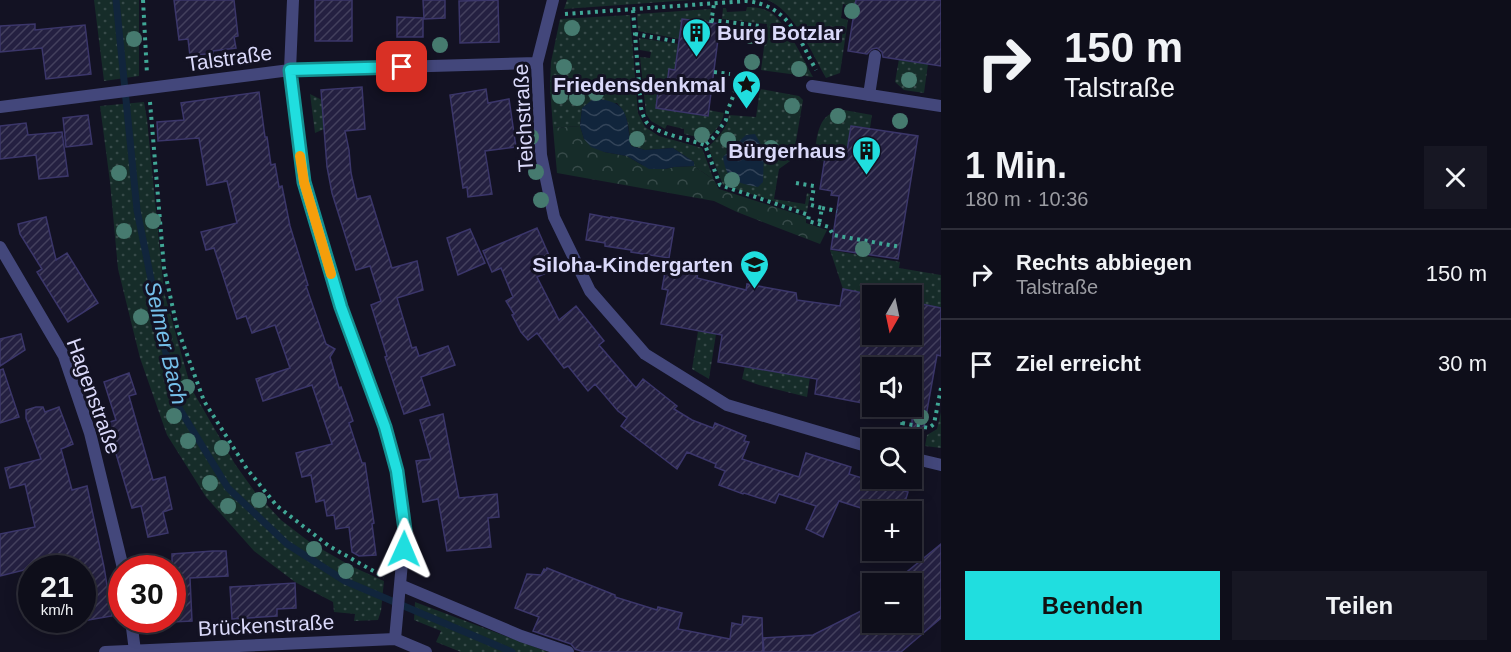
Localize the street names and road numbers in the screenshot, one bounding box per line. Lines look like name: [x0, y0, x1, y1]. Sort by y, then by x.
street label: Talstraße: [185, 41, 273, 75]
street label: Teichstraße: [509, 63, 537, 173]
street label: Hagenstraße: [62, 335, 126, 457]
street label: Brückenstraße: [197, 610, 335, 640]

